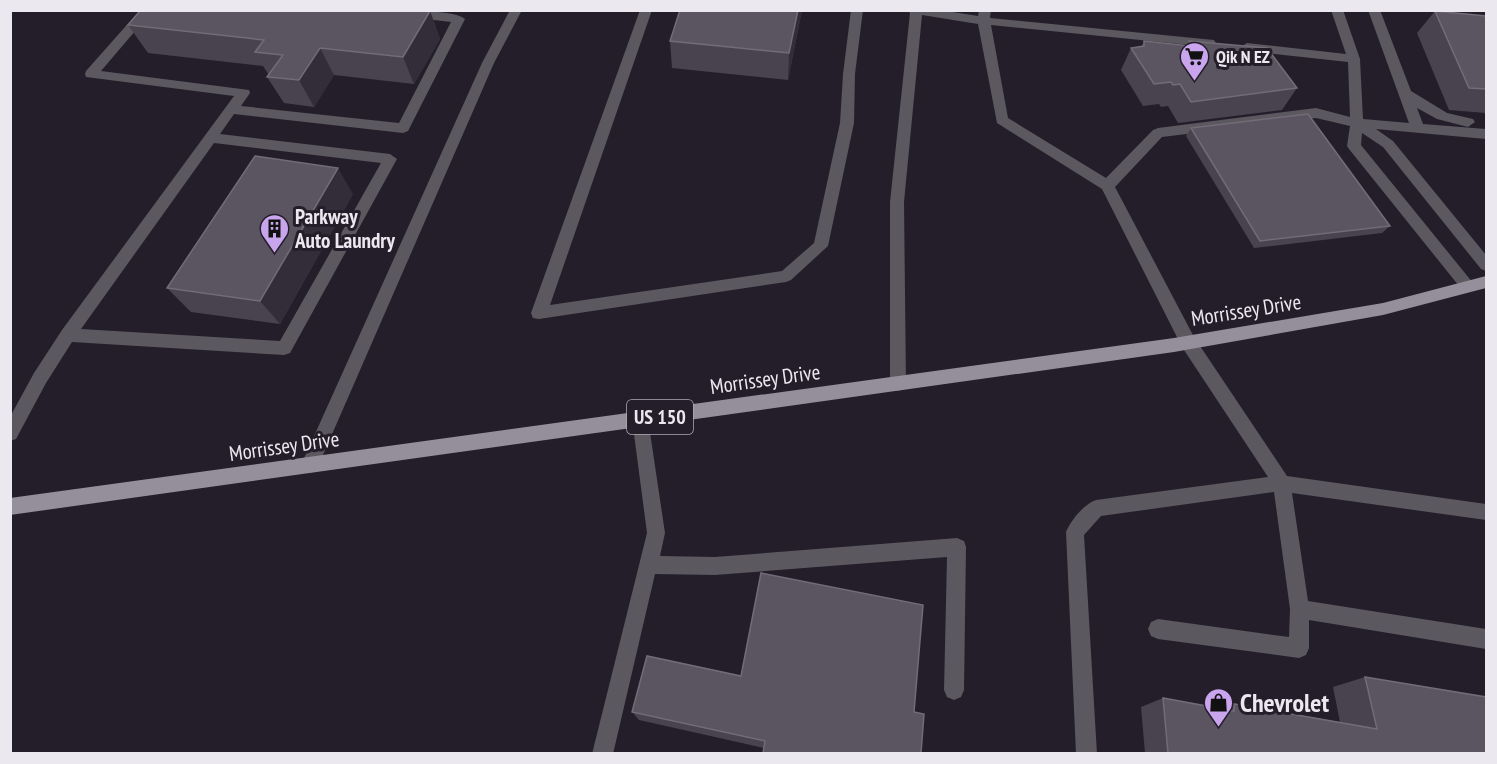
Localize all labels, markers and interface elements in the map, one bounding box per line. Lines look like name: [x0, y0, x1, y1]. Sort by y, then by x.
supermarket icon: Qik N EZ: [1179, 40, 1211, 82]
place label: Qik N EZ: [1216, 45, 1270, 68]
place label: Parkway Auto Laundry: [294, 203, 396, 254]
building icon: Parkway Auto Laundry: [258, 212, 290, 254]
street label: Morrissey Drive: [1189, 288, 1303, 332]
street label: Morrissey Drive: [708, 358, 822, 400]
road number: US 150: [627, 400, 693, 434]
street label: Morrissey Drive: [227, 425, 341, 467]
shop icon: Chevrolet: [1203, 686, 1235, 728]
place label: Chevrolet: [1240, 686, 1329, 719]

